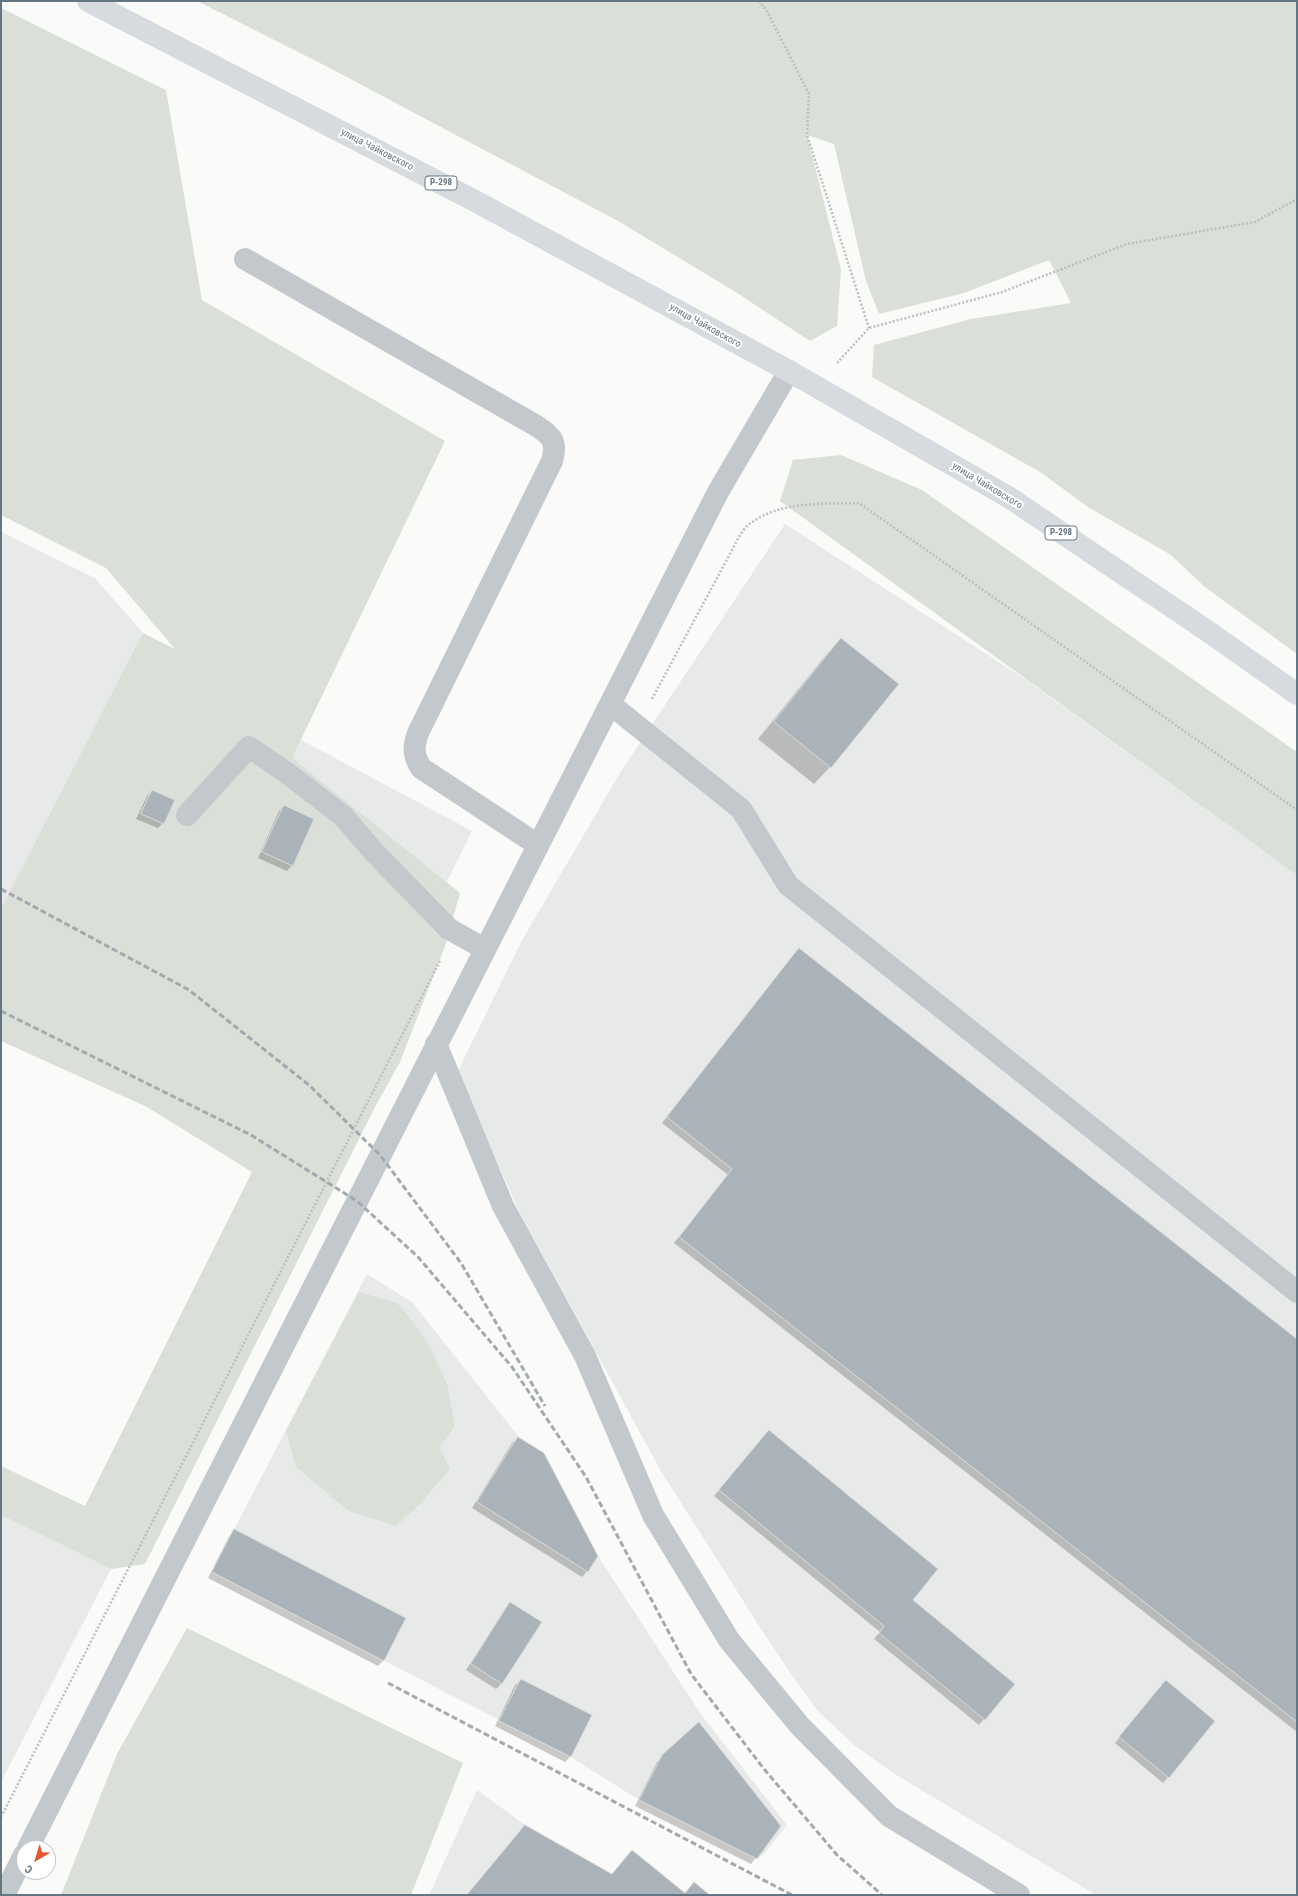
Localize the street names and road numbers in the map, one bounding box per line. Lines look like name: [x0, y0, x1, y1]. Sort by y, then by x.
street label: улица Чайковского: [339, 126, 415, 174]
road number: Р-298: [425, 176, 457, 190]
street label: улица Чайковского: [667, 301, 743, 351]
street label: улица Чайковского: [950, 460, 1024, 512]
road number: Р-298: [1045, 526, 1077, 540]

